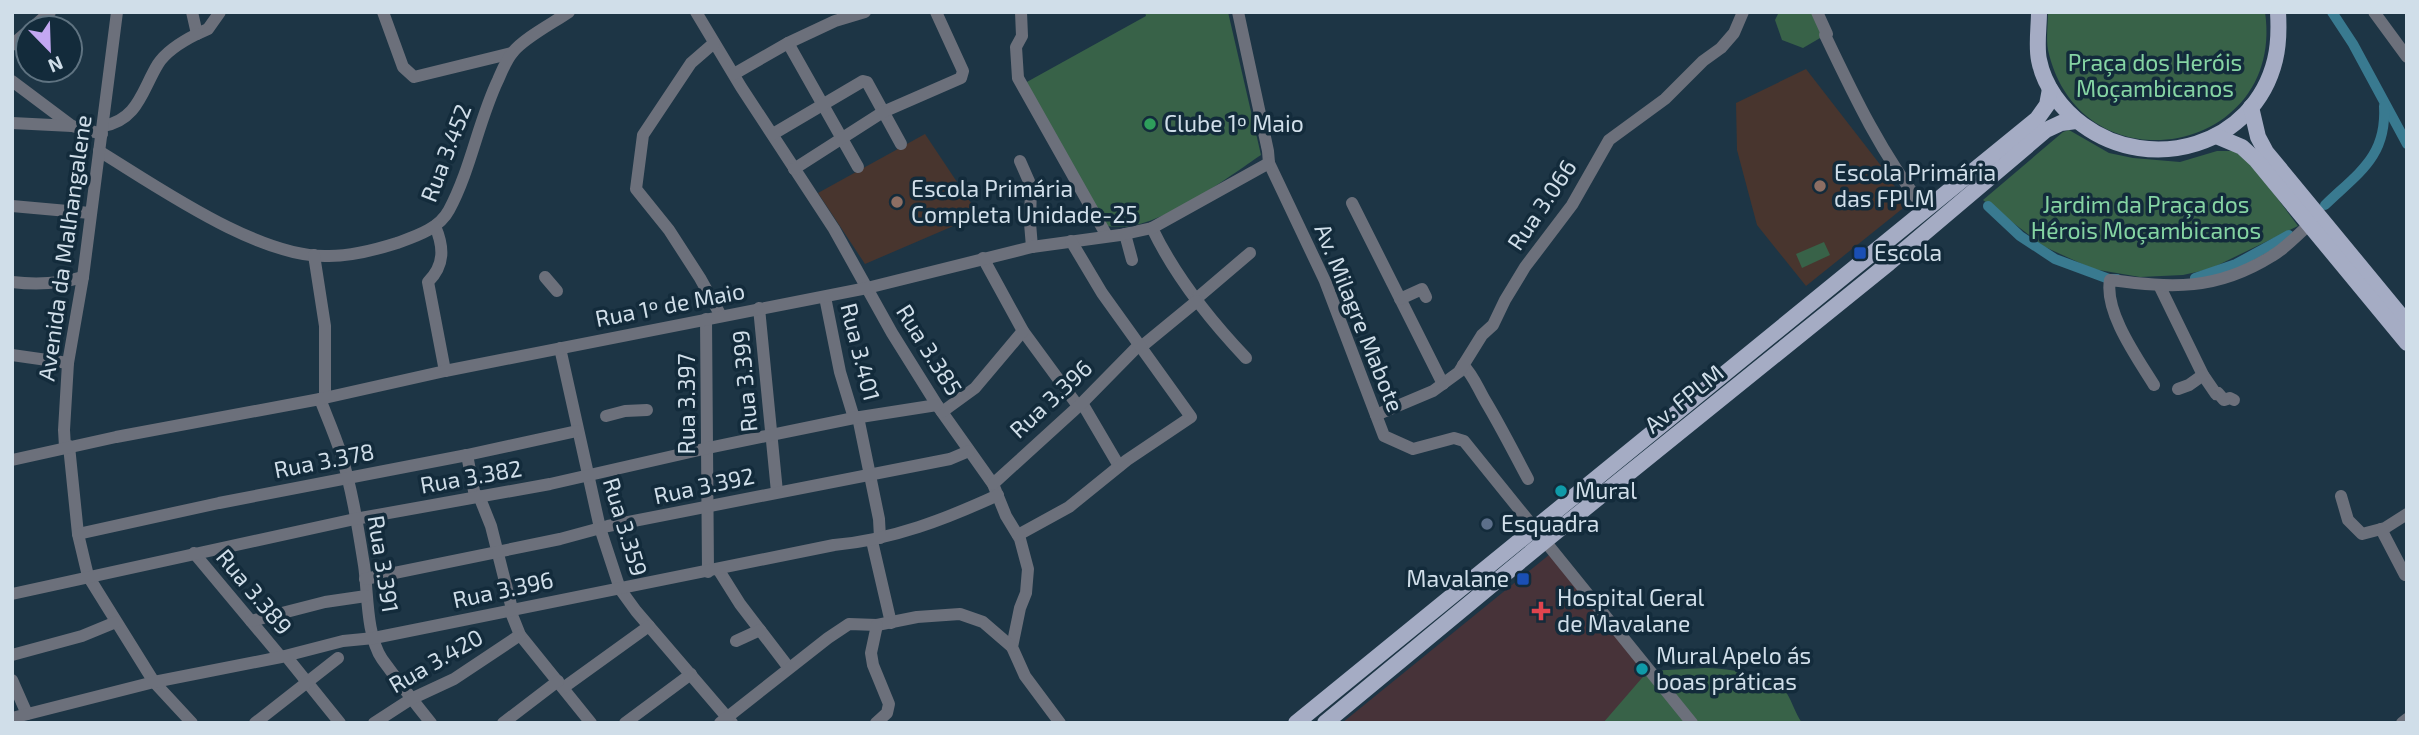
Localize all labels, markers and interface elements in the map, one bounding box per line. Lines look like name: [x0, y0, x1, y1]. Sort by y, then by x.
north arrow: [14, 14, 84, 84]
park label: Praça dos Heróis Moçambicanos: [2068, 48, 2242, 103]
text: N: [45, 52, 67, 78]
street label: Rua 3.452: [414, 100, 476, 205]
place label: Clube 1º Maio: [1164, 109, 1304, 137]
street label: Avenida da Malhangalene: [31, 113, 97, 383]
marker: Clube 1º Maio: [1142, 116, 1158, 132]
street label: Rua 3.066: [1501, 154, 1582, 255]
place label: Escola Primária das FPLM: [1834, 158, 1996, 212]
place label: Escola Primária Completa Unidade-25: [911, 174, 1138, 228]
marker: Escola Primária das FPLM: [1812, 178, 1828, 194]
park label: Jardim da Praça dos Hérois Moçambicanos: [2031, 190, 2261, 245]
marker: Escola Primária Completa Unidade-25: [889, 194, 905, 210]
street label: Av. Milagre Mabote: [1309, 220, 1410, 416]
place label: Escola: [1874, 238, 1942, 266]
marker: Escola: [1852, 245, 1868, 261]
street label: Rua 1º de Maio: [593, 276, 747, 332]
street label: Rua 3.385: [891, 299, 969, 400]
street label: Rua 3.401: [835, 300, 887, 404]
street label: Rua 3.399: [726, 329, 762, 433]
street label: Rua 3.397: [672, 353, 700, 454]
street label: Rua 3.396: [1003, 353, 1097, 443]
street label: Av. FPLM: [1638, 358, 1729, 439]
street label: Rua 3.378: [271, 437, 376, 483]
street label: Rua 3.382: [418, 453, 524, 499]
street label: Rua 3.392: [651, 461, 757, 509]
street label: Rua 3.359: [598, 474, 654, 579]
place label: Mural: [1575, 476, 1637, 504]
marker: Mural: [1553, 483, 1569, 499]
place label: Esquadra: [1501, 509, 1599, 537]
street label: Rua 3.391: [362, 513, 405, 615]
marker: Esquadra: [1479, 516, 1495, 532]
street label: Rua 3.389: [211, 543, 299, 640]
place label: Mavalane: [1406, 564, 1509, 592]
street label: Rua 3.396: [450, 565, 556, 613]
marker: Mavalane: [1515, 571, 1531, 587]
place label: Hospital Geral de Mavalane: [1557, 583, 1705, 637]
marker: Hospital Geral de Mavalane: [1531, 601, 1551, 621]
street label: Rua 3.420: [384, 622, 487, 698]
place label: Mural Apelo ás boas práticas: [1656, 641, 1811, 695]
marker: Mural Apelo ás boas práticas: [1634, 661, 1650, 677]

